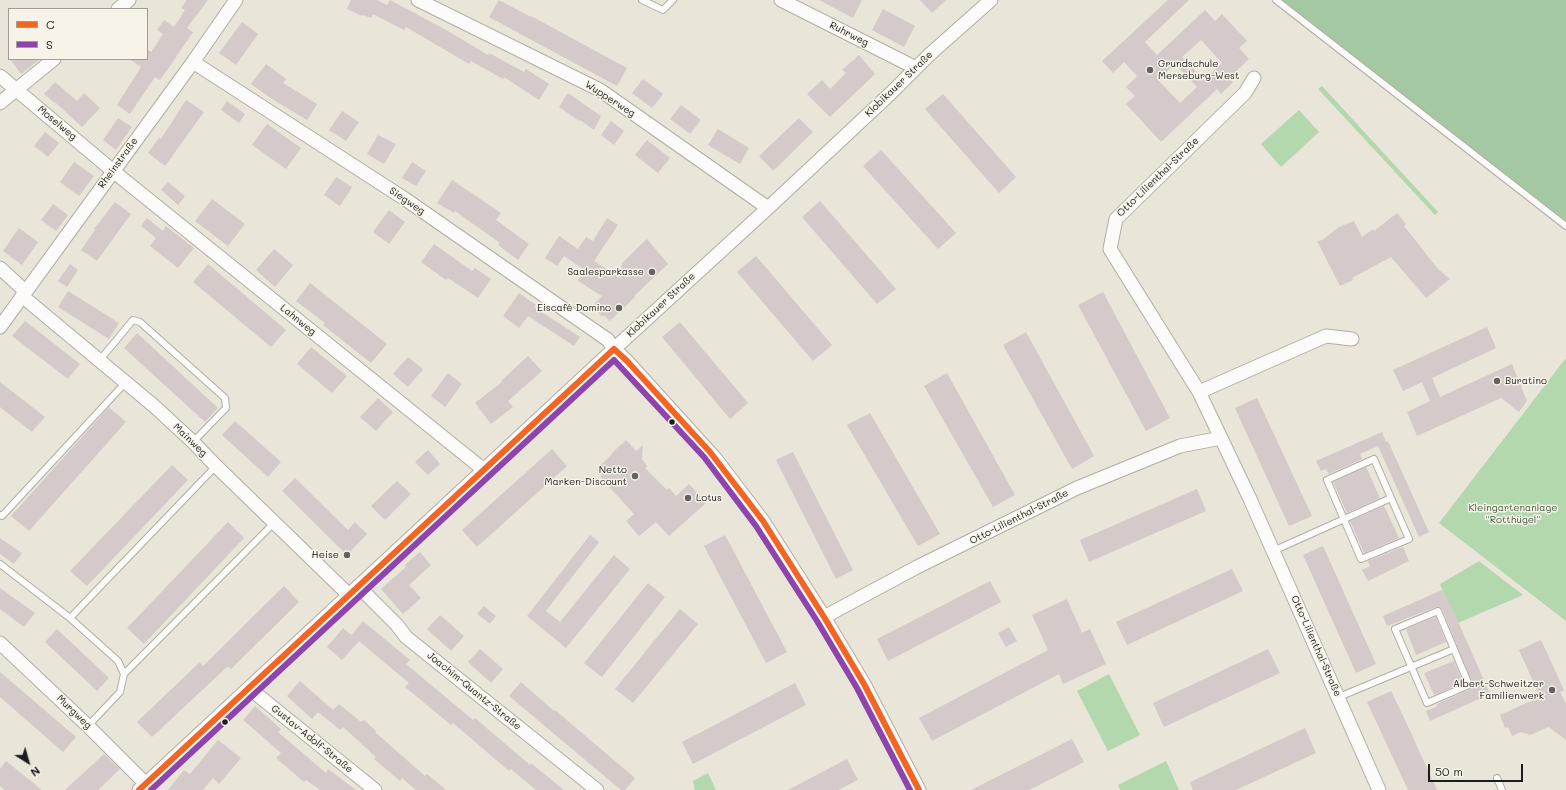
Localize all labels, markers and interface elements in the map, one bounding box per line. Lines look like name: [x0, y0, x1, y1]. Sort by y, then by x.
legend: [8, 8, 148, 60]
text: C: [46, 16, 55, 32]
street label: Ruhrweg: [827, 19, 871, 49]
text: S: [46, 36, 53, 52]
street label: Klobikauer Straße: [863, 49, 935, 119]
place label: Grundschule Merseburg-West: [1158, 58, 1239, 82]
marker: Grundschule Merseburg-West: [1145, 65, 1155, 75]
street label: Wupperweg: [583, 78, 637, 120]
street label: Moselweg: [35, 103, 79, 143]
street label: Rheinstraße: [96, 135, 140, 191]
street label: Otto-Lilienthal-Straße: [1115, 135, 1201, 219]
street label: Siegweg: [387, 185, 427, 217]
place label: Saalesparkasse: [567, 266, 644, 278]
marker: Saalesparkasse: [647, 267, 657, 277]
street label: Klobikauer Straße: [624, 270, 698, 340]
street label: Lahnweg: [278, 302, 318, 338]
place label: Eiscafé Domino: [537, 302, 611, 314]
marker: Eiscafé Domino: [614, 303, 624, 313]
place label: Buratino: [1505, 375, 1547, 387]
marker: Buratino: [1492, 376, 1502, 386]
unlabelled marker: [667, 417, 677, 427]
street label: Mainweg: [171, 421, 209, 459]
place label: Netto Marken-Discount: [545, 464, 627, 488]
marker: Netto Marken-Discount: [630, 471, 640, 481]
street label: Otto-Lilienthal-Straße: [968, 487, 1070, 547]
place label: Lotus: [696, 492, 722, 504]
marker: Lotus: [683, 493, 693, 503]
park label: Kleingartenanlage ''Rotthügel'': [1468, 502, 1558, 526]
place label: Heise: [312, 549, 339, 561]
marker: Heise: [342, 550, 352, 560]
street label: Otto-Lilienthal-Straße: [1288, 594, 1344, 698]
street label: Joachim-Quantz-Straße: [425, 649, 523, 733]
place label: Albert-Schweitzer Familienwerk: [1453, 678, 1544, 702]
marker: Albert-Schweitzer Familienwerk: [1547, 685, 1557, 695]
street label: Murgweg: [54, 692, 94, 732]
street label: Gustav-Adolf-Straße: [269, 702, 355, 776]
unlabelled marker: [220, 717, 230, 727]
north arrow: [8, 742, 48, 782]
scale bar: [1430, 756, 1525, 782]
text: N: [28, 763, 43, 780]
text: 50 m: [1435, 763, 1463, 779]

